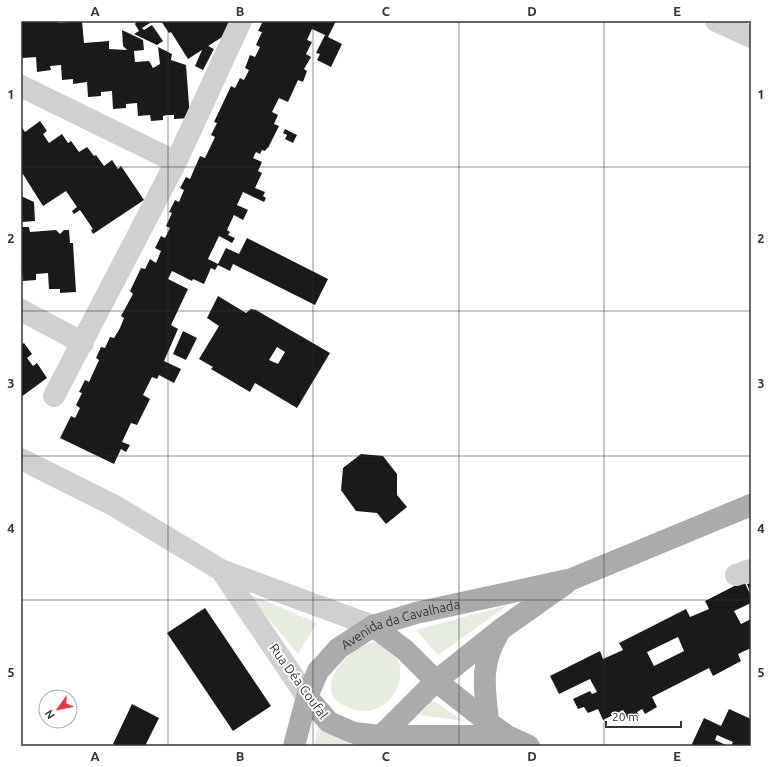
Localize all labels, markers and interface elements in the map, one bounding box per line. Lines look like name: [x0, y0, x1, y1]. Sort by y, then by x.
text: A: [90, 4, 100, 18]
text: B: [236, 4, 245, 18]
text: C: [382, 4, 391, 18]
text: D: [527, 4, 537, 18]
text: E: [673, 4, 681, 18]
text: 1: [7, 87, 15, 101]
text: 1: [757, 87, 765, 101]
text: 2: [7, 231, 15, 245]
text: 2: [757, 231, 765, 245]
text: 3: [7, 376, 15, 390]
text: 3: [757, 376, 765, 390]
text: 4: [7, 521, 15, 535]
text: 4: [757, 521, 765, 535]
street label: Avenida da Cavalhada: [338, 597, 461, 652]
street label: Rua Déa Coufal: [267, 641, 331, 722]
text: 5: [7, 665, 15, 679]
text: 5: [757, 665, 765, 679]
north arrow: [38, 689, 78, 729]
scale bar: [606, 703, 681, 729]
text: N: [42, 708, 57, 721]
text: 20 m: [612, 710, 639, 723]
text: A: [90, 749, 100, 763]
text: B: [236, 749, 245, 763]
text: C: [382, 749, 391, 763]
text: D: [527, 749, 537, 763]
text: E: [673, 749, 681, 763]

